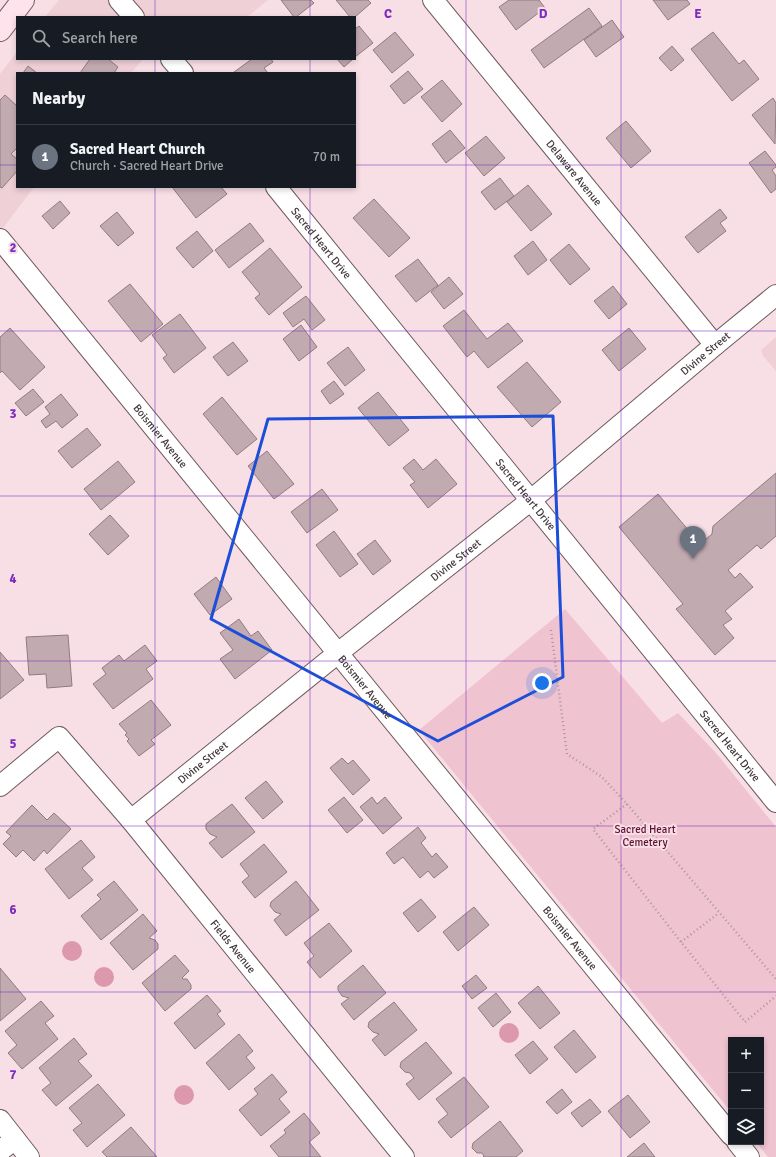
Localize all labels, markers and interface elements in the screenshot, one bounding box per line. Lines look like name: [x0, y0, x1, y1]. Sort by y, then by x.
text: C: [384, 6, 392, 22]
text: D: [539, 6, 548, 22]
text: E: [694, 6, 702, 22]
search box: [16, 16, 356, 60]
icon: search: [30, 27, 52, 49]
text: Search here: [62, 29, 138, 47]
text: Nearby: [32, 88, 85, 109]
street label: Delaware Avenue: [543, 137, 605, 208]
text: Sacred Heart Church: [70, 140, 205, 158]
text: 1: [41, 149, 49, 165]
text: 70 m: [313, 149, 340, 165]
text: Church · Sacred Heart Drive: [70, 158, 224, 174]
street label: Sacred Heart Drive: [289, 205, 354, 281]
text: 2: [9, 240, 17, 256]
street label: Divine Street: [678, 329, 733, 378]
street label: Boismier Avenue: [131, 401, 190, 470]
text: 3: [9, 406, 17, 422]
street label: Sacred Heart Drive: [493, 456, 559, 533]
pin: 1: [680, 526, 706, 559]
street label: Divine Street: [428, 536, 484, 584]
text: 4: [9, 571, 17, 587]
street label: Boismier Avenue: [336, 652, 395, 721]
your location: [532, 673, 552, 693]
street label: Sacred Heart Drive: [697, 707, 763, 784]
text: 5: [9, 736, 17, 752]
street label: Divine Street: [175, 738, 230, 786]
park label: Sacred Heart Cemetery: [614, 823, 676, 849]
text: 6: [9, 902, 17, 918]
street label: Boismier Avenue: [540, 903, 600, 972]
street label: Fields Avenue: [208, 917, 259, 976]
map controls: [728, 1037, 764, 1145]
button: +: [728, 1037, 764, 1073]
text: 7: [9, 1067, 17, 1083]
button: −: [728, 1073, 764, 1109]
button: layers: [728, 1109, 764, 1145]

